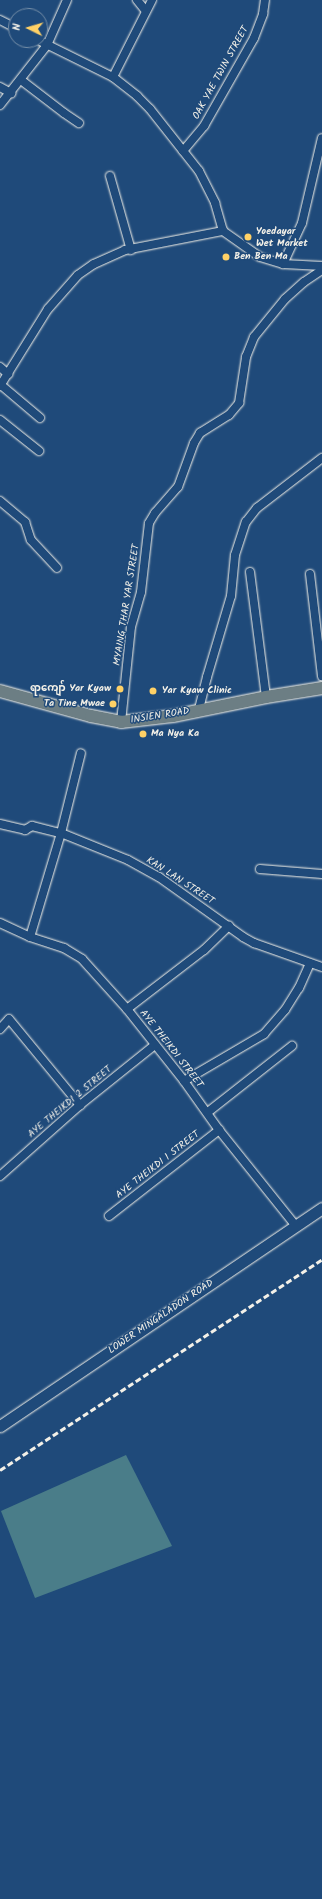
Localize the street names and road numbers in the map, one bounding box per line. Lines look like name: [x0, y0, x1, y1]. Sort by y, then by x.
street label: OAK YAE TWIN STREET: [190, 24, 252, 122]
street label: MYAING THAR YAR STREET: [111, 543, 143, 667]
street label: INSIEN ROAD: [130, 705, 190, 727]
street label: KAN LAN STREET: [144, 855, 216, 907]
street label: AYE THEIKDI STREET: [137, 1008, 205, 1090]
street label: AYE THEIKDI 2 STREET: [26, 1063, 114, 1141]
street label: AYE THEIKDI 1 STREET: [114, 1129, 202, 1201]
street label: LOWER MINGALADON ROAD: [106, 1277, 216, 1357]

